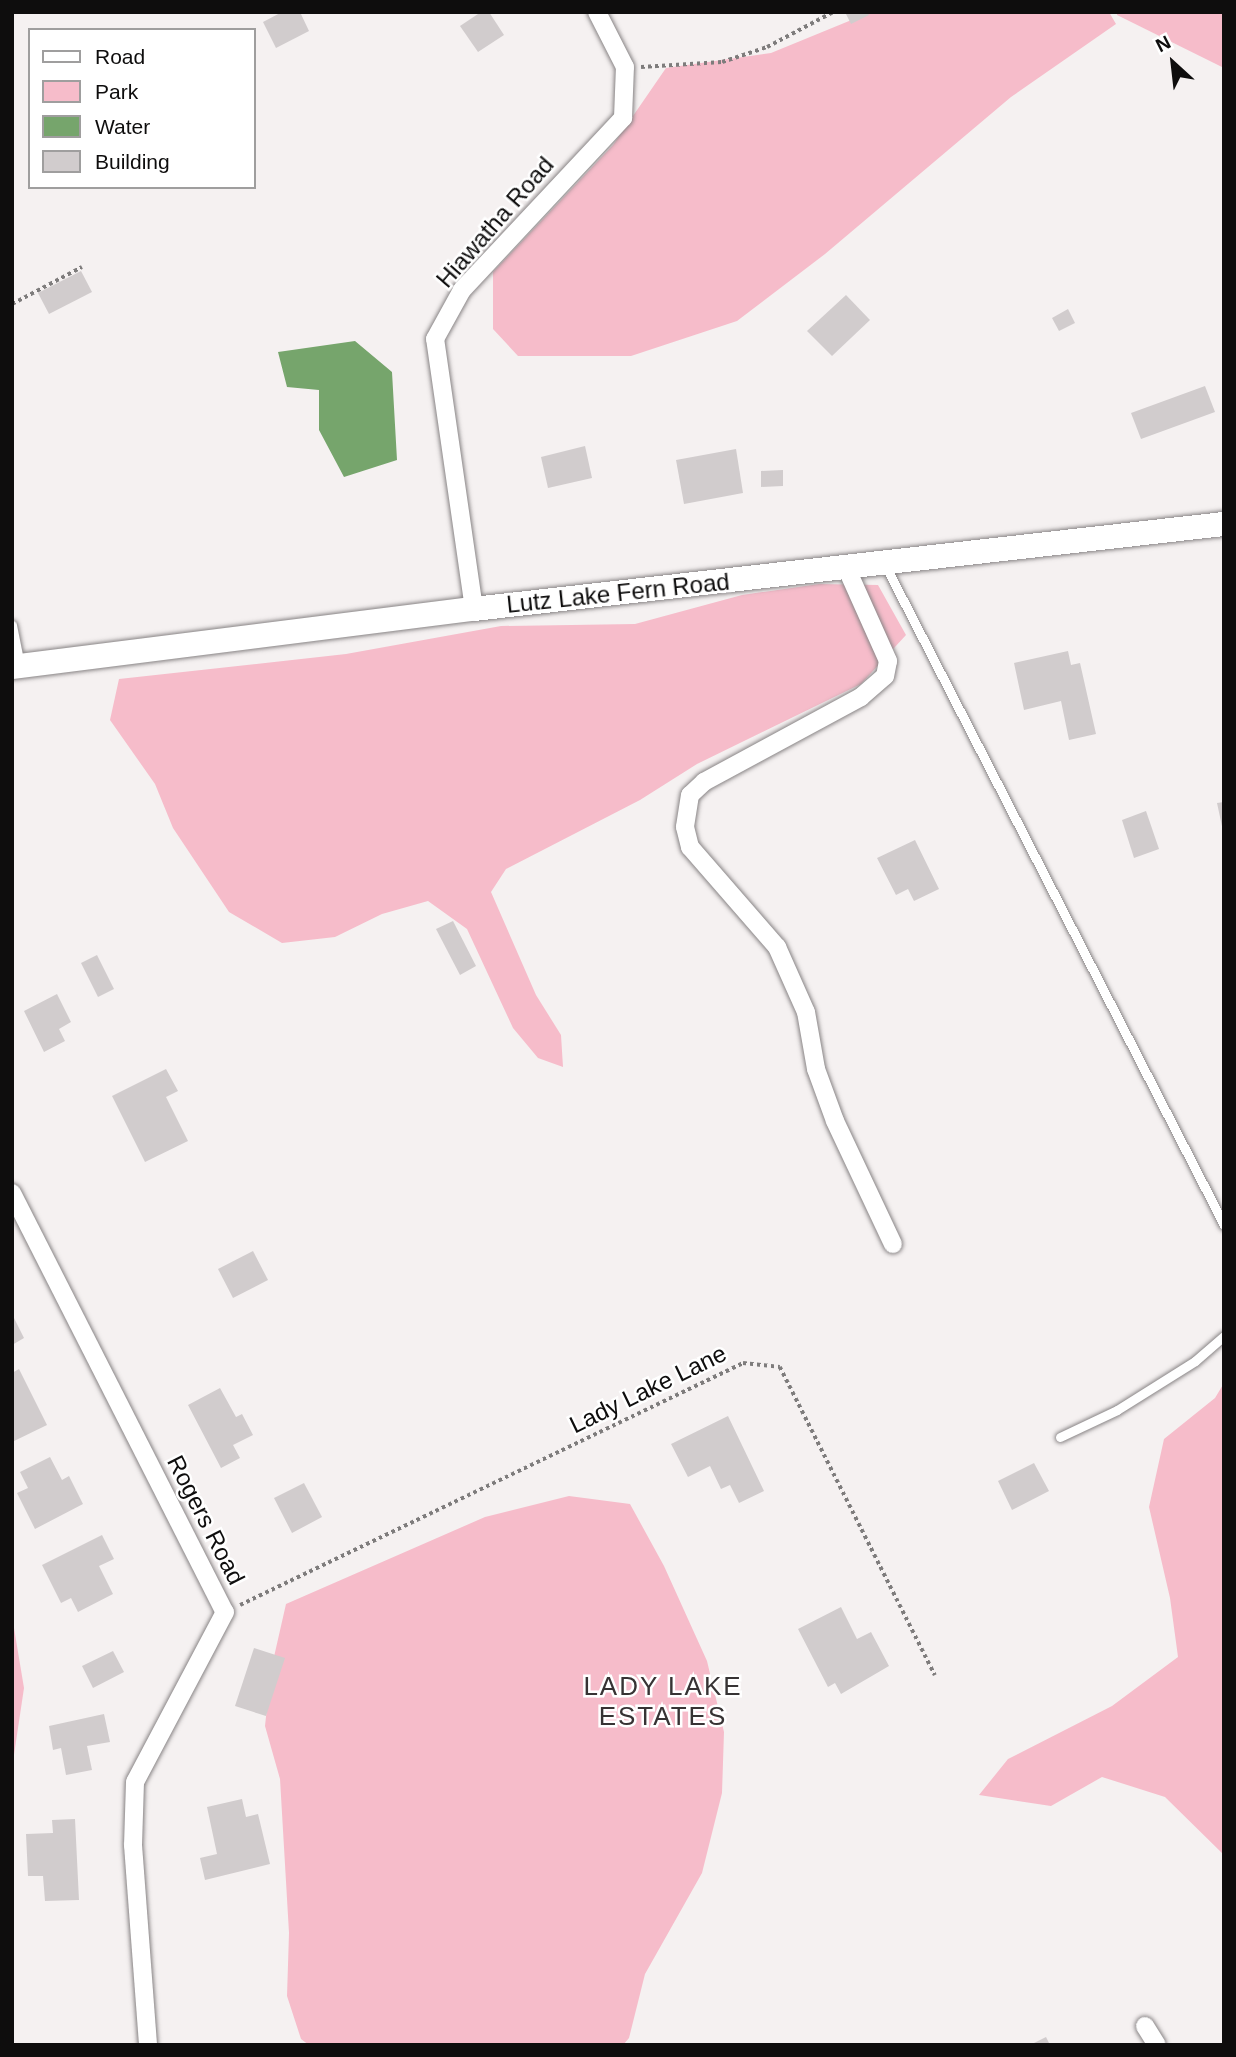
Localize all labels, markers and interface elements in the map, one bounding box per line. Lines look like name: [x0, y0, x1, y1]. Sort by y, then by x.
legend: [28, 28, 256, 189]
north arrow: [1138, 28, 1208, 98]
text: N: [1152, 31, 1174, 56]
text: Road: [95, 45, 145, 68]
text: Park: [95, 80, 138, 103]
text: Water: [95, 115, 150, 138]
text: Building: [95, 150, 170, 173]
street label: Hiawatha Road: [430, 151, 560, 293]
street label: Lutz Lake Fern Road: [505, 567, 731, 619]
street label: Lady Lake Lane: [565, 1339, 731, 1439]
street label: Rogers Road: [161, 1450, 251, 1590]
district label: LADY LAKE ESTATES: [584, 1671, 742, 1732]

